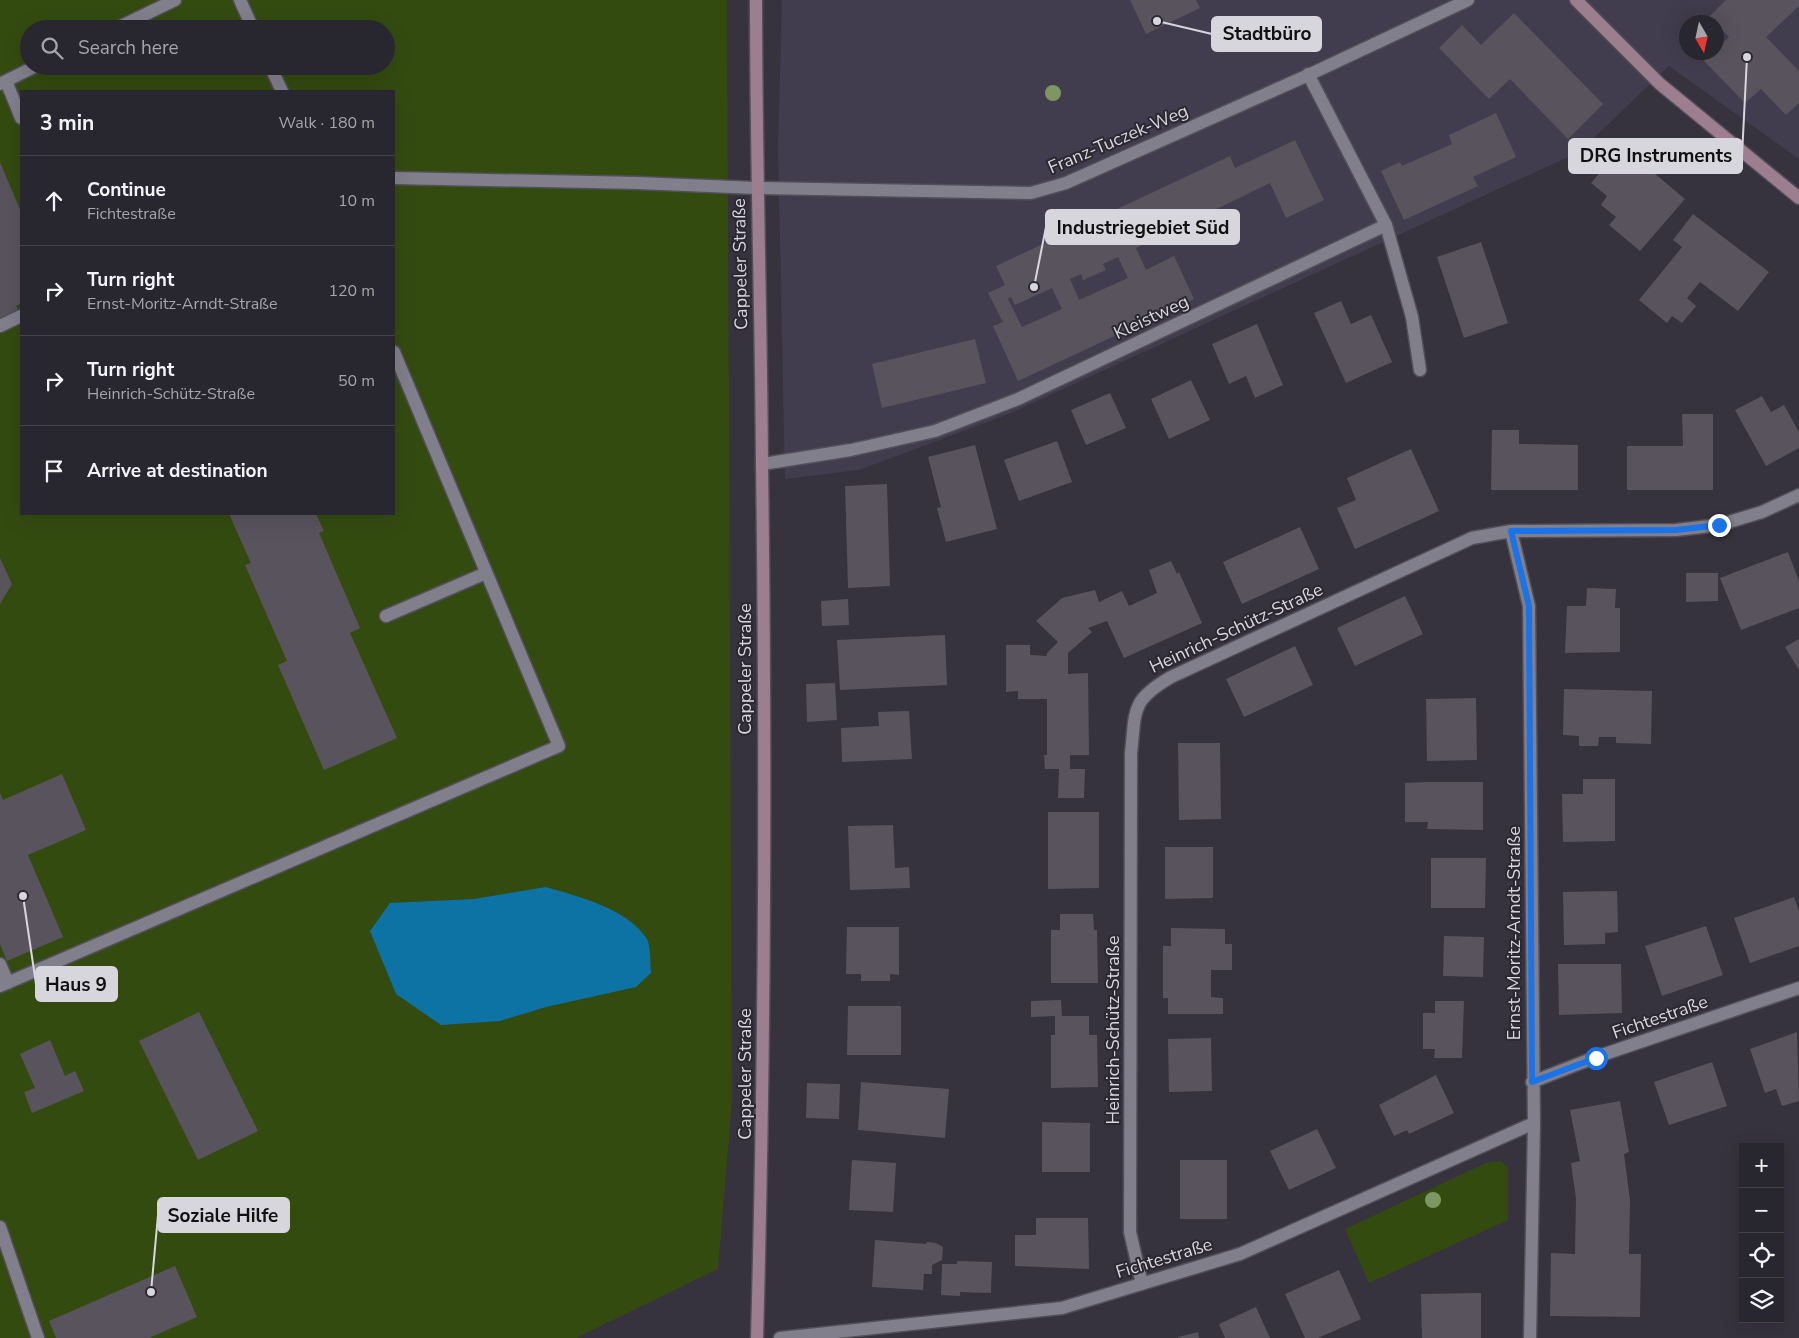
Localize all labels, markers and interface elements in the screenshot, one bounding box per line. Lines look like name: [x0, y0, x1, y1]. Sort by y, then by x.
north arrow: [1679, 15, 1724, 60]
callout: Stadtbüro: [1212, 17, 1321, 51]
search box: [20, 20, 395, 75]
text: Stadtbüro: [1223, 21, 1312, 47]
icon: search: [38, 34, 66, 62]
text: Search here: [78, 35, 179, 61]
street label: Franz-Tuczek-Weg: [1044, 99, 1192, 179]
text: 3 min: [40, 109, 94, 137]
text: Walk · 180 m: [279, 112, 375, 134]
callout: DRG Instruments: [1569, 139, 1742, 173]
text: DRG Instruments: [1580, 143, 1732, 169]
text: Continue: [87, 177, 166, 203]
icon: ahead: [40, 187, 68, 215]
text: 10 m: [338, 190, 375, 212]
street label: Cappeler Straße: [727, 198, 753, 330]
text: Fichtestraße: [87, 203, 176, 225]
callout: Industriegebiet Süd: [1046, 210, 1239, 244]
text: Industriegebiet Süd: [1056, 215, 1230, 241]
text: Turn right: [87, 267, 174, 293]
icon: right: [40, 277, 68, 305]
text: 120 m: [328, 280, 375, 302]
street label: Kleistweg: [1110, 289, 1192, 345]
text: Ernst-Moritz-Arndt-Straße: [87, 293, 277, 315]
text: Turn right: [87, 357, 174, 383]
icon: right: [40, 367, 68, 395]
text: 50 m: [338, 370, 375, 392]
text: Heinrich-Schütz-Straße: [87, 383, 255, 405]
icon: arrive: [40, 457, 68, 485]
text: Arrive at destination: [87, 458, 268, 484]
route end: [1708, 514, 1731, 537]
street label: Heinrich-Schütz-Straße: [1145, 577, 1327, 679]
street label: Cappeler Straße: [733, 603, 757, 735]
street label: Ernst-Moritz-Arndt-Straße: [1502, 826, 1526, 1040]
street label: Heinrich-Schütz-Straße: [1101, 936, 1125, 1124]
callout: Haus 9: [36, 967, 117, 1001]
text: Haus 9: [45, 972, 107, 998]
street label: Fichtestraße: [1609, 989, 1711, 1045]
street label: Cappeler Straße: [733, 1008, 757, 1140]
route start: [1585, 1047, 1608, 1070]
map controls: [1739, 1143, 1784, 1323]
button: +: [1739, 1143, 1784, 1188]
button: −: [1739, 1188, 1784, 1233]
callout: Soziale Hilfe: [158, 1198, 289, 1232]
text: Soziale Hilfe: [168, 1203, 278, 1229]
street label: Fichtestraße: [1113, 1232, 1215, 1284]
button: locate: [1739, 1233, 1784, 1278]
button: layers: [1739, 1278, 1784, 1323]

